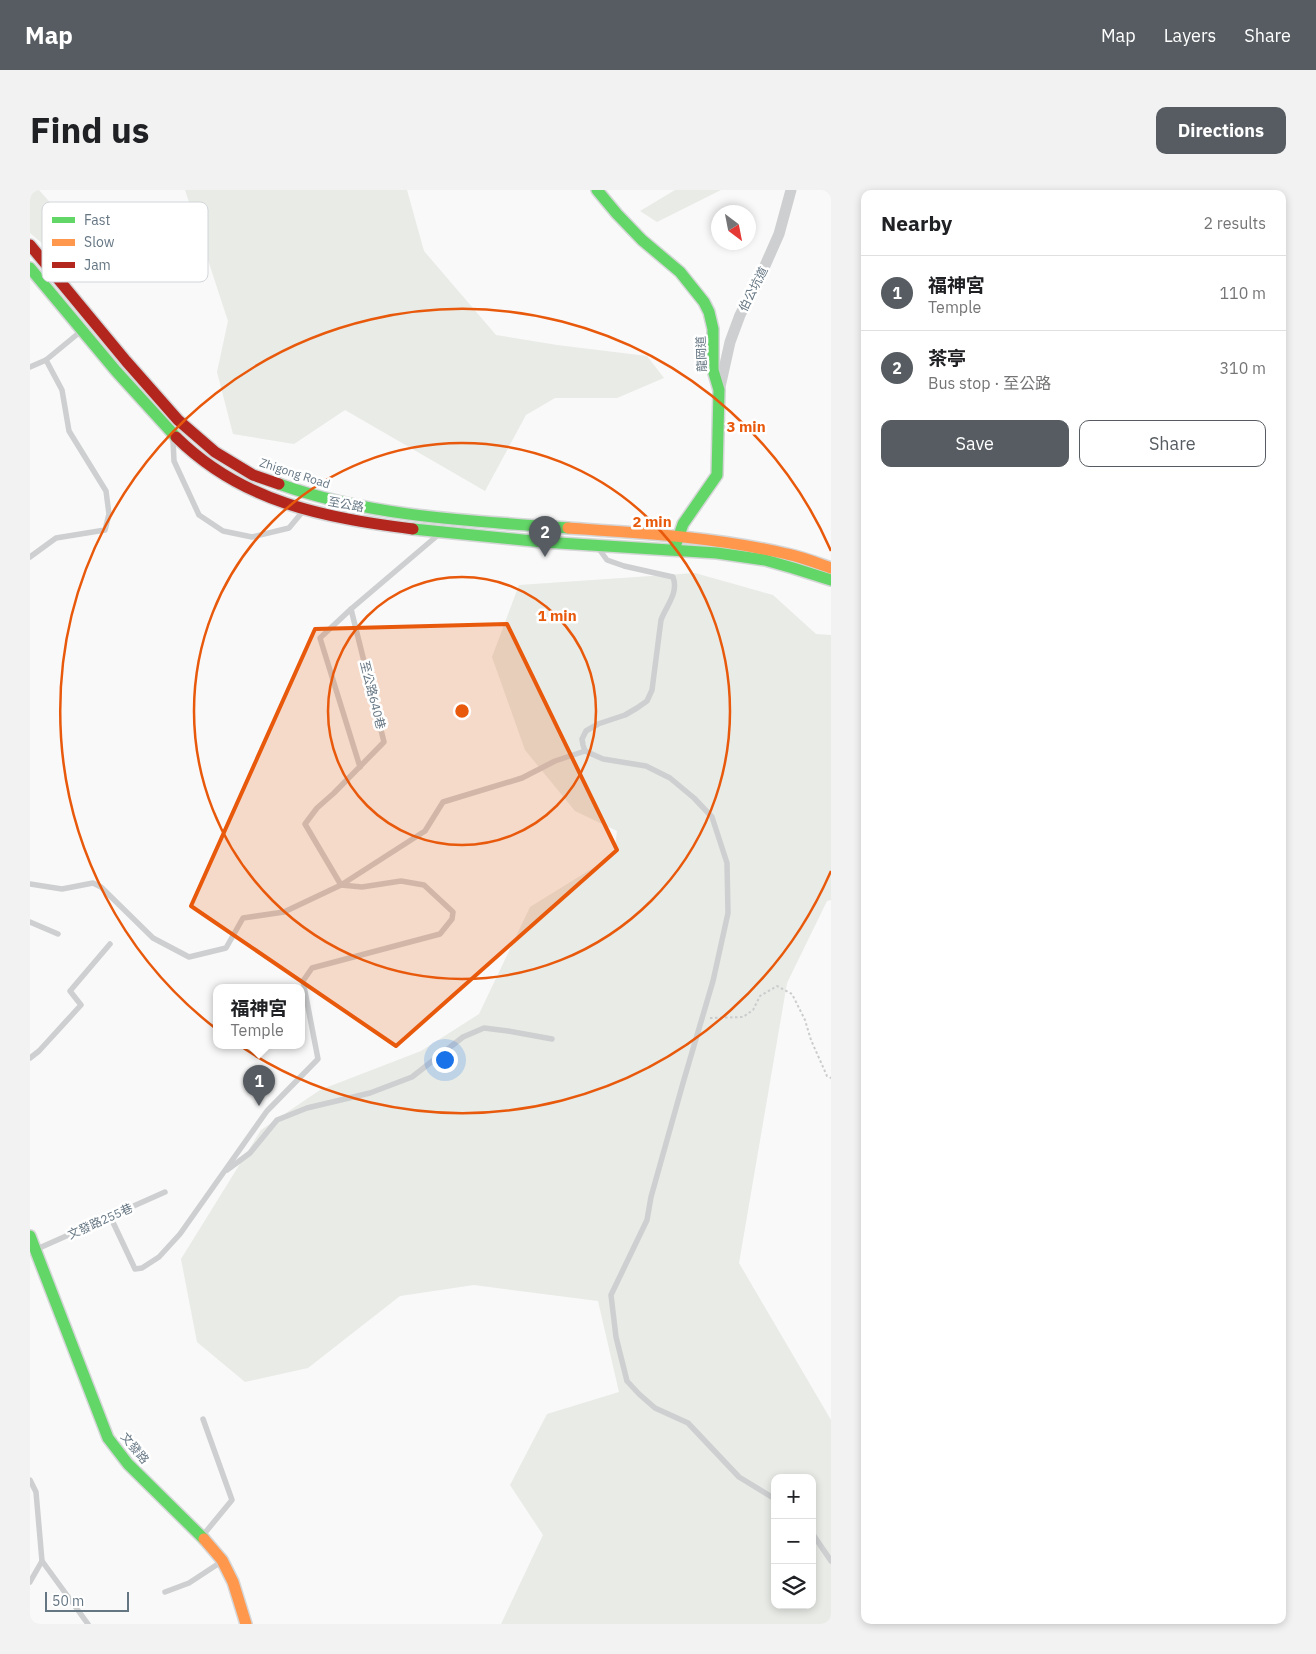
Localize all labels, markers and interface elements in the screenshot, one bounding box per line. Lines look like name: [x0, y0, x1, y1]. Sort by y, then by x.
text: Map: [25, 19, 73, 51]
text: Map: [1101, 24, 1136, 47]
text: Layers: [1164, 24, 1216, 47]
text: Share: [1244, 24, 1291, 47]
text: Find us: [30, 107, 149, 153]
button: Directions: [1156, 107, 1286, 154]
legend: [42, 202, 208, 282]
north arrow: [711, 205, 756, 250]
text: Nearby: [881, 209, 952, 237]
text: Fast: [84, 211, 110, 229]
text: 2 results: [1203, 213, 1266, 233]
text: Slow: [84, 233, 115, 251]
text: Jam: [84, 256, 111, 274]
street label: 伯公坑道: [735, 264, 771, 314]
text: 福神宮: [928, 273, 985, 297]
text: 1: [892, 283, 902, 303]
text: 110 m: [1219, 283, 1266, 303]
text: Temple: [928, 297, 981, 317]
street label: 龍岡道: [693, 336, 709, 372]
text: 茶亭: [928, 346, 966, 370]
text: 2: [892, 358, 902, 378]
text: 310 m: [1219, 358, 1266, 378]
text: Bus stop · 至公路: [928, 373, 1051, 393]
text: 3 min: [726, 417, 766, 436]
button: Save: [881, 420, 1069, 467]
button: Share: [1079, 420, 1266, 467]
street label: Zhigong Road: [258, 455, 332, 491]
street label: 至公路: [327, 493, 365, 515]
text: 2 min: [632, 512, 672, 531]
pin: 2: [529, 516, 561, 557]
text: 1 min: [537, 606, 577, 625]
street label: 至公路640巷: [357, 659, 389, 731]
centre of rings: [453, 702, 471, 720]
popup: [213, 984, 305, 1049]
text: 福神宮: [230, 996, 288, 1020]
text: Temple: [230, 1020, 284, 1040]
your location: [432, 1047, 458, 1073]
pin: 1: [243, 1065, 275, 1106]
street label: 文發路255巷: [65, 1200, 135, 1242]
street label: 文發路: [118, 1429, 152, 1467]
map controls: [771, 1474, 816, 1609]
button: +: [771, 1474, 816, 1519]
button: −: [771, 1519, 816, 1564]
button: layers: [771, 1564, 816, 1609]
scale bar: [45, 1589, 129, 1612]
text: 50 m: [52, 1592, 84, 1610]

